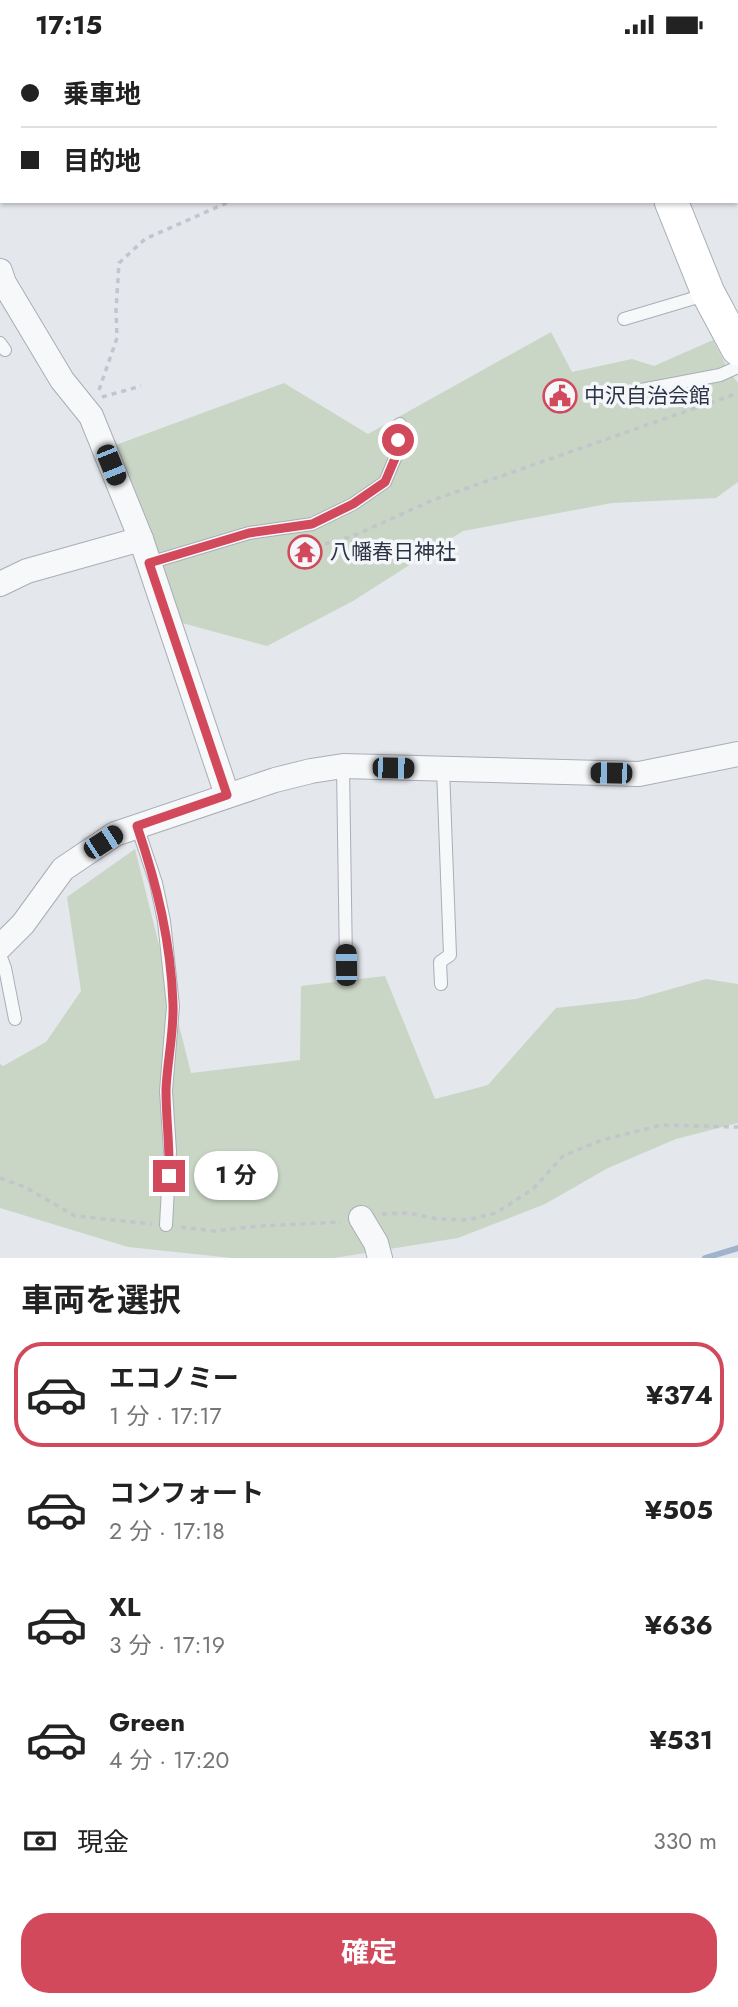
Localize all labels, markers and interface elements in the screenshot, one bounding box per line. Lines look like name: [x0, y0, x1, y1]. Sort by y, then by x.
text: 17:15: [35, 6, 102, 44]
text: 乗車地: [63, 75, 141, 113]
text: 目的地: [63, 142, 141, 180]
public building icon: 中沢自治会館: [541, 377, 579, 415]
place label: 中沢自治会館: [584, 381, 710, 411]
route start: [382, 424, 414, 456]
car: [94, 442, 129, 488]
temple icon: 八幡春日神社: [286, 533, 324, 571]
place label: 八幡春日神社: [330, 537, 456, 567]
car: [372, 757, 415, 779]
car: [590, 762, 633, 784]
car: [80, 822, 127, 862]
car: [336, 944, 357, 986]
callout: 1 分: [194, 1151, 278, 1201]
text: 1 分: [215, 1158, 257, 1192]
route end: [153, 1160, 185, 1192]
text: 車両を選択: [21, 1277, 181, 1323]
text: エコノミー: [109, 1359, 239, 1397]
icon: car: [25, 1363, 88, 1426]
text: ¥374: [646, 1376, 713, 1414]
text: 1 分 · 17:17: [109, 1399, 222, 1433]
text: コンフォート: [109, 1474, 264, 1512]
icon: car: [25, 1478, 88, 1541]
text: ¥505: [645, 1491, 713, 1529]
text: 2 分 · 17:18: [109, 1514, 225, 1548]
text: XL: [109, 1588, 141, 1626]
icon: car: [25, 1593, 88, 1656]
text: ¥636: [645, 1606, 713, 1644]
text: 3 分 · 17:19: [109, 1628, 225, 1662]
text: Green: [109, 1703, 185, 1741]
icon: car: [25, 1708, 88, 1771]
text: ¥531: [649, 1721, 713, 1759]
text: 4 分 · 17:20: [109, 1743, 229, 1777]
icon: cash: [21, 1822, 59, 1860]
text: 現金: [77, 1823, 129, 1861]
text: 330 m: [653, 1824, 717, 1858]
button: 確定: [21, 1913, 717, 1993]

